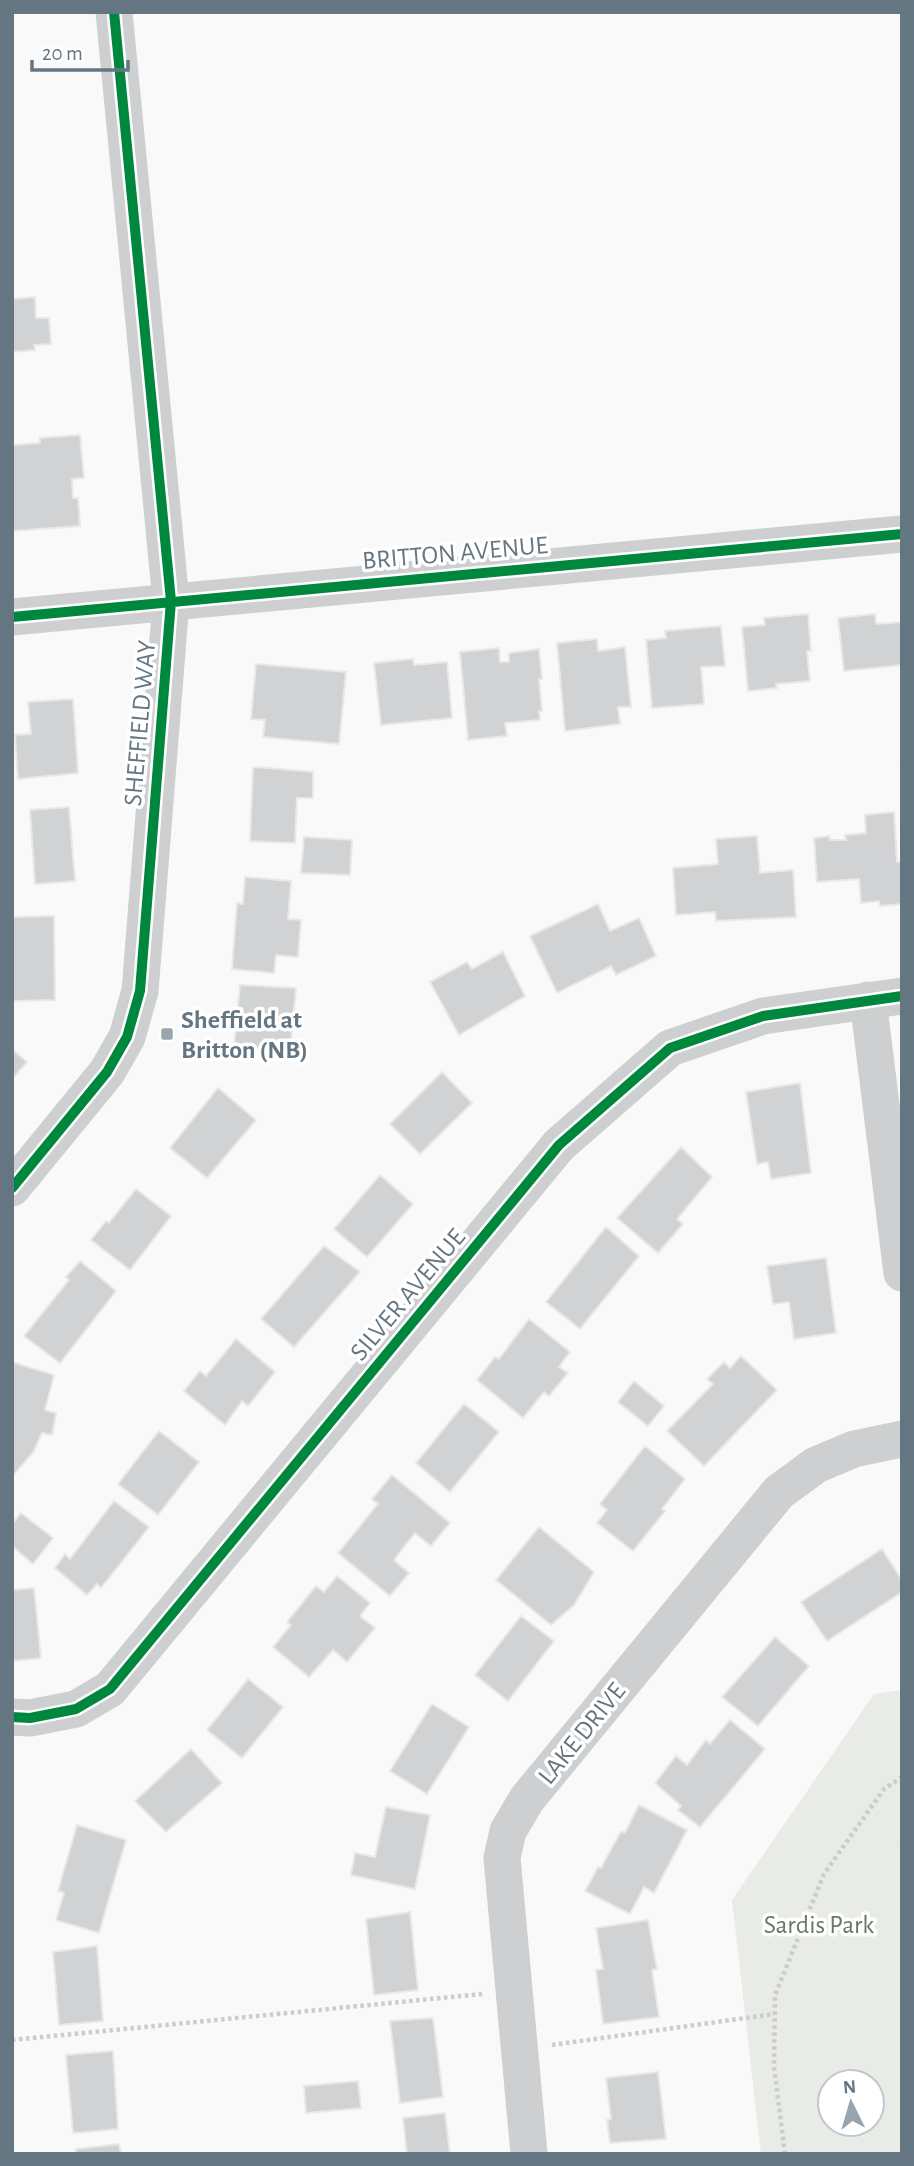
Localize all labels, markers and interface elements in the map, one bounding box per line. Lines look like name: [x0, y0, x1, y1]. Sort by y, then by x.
scale bar: [32, 28, 128, 72]
text: 20 m: [42, 43, 83, 64]
street label: BRITTON AVENUE: [361, 532, 549, 574]
street label: SHEFFIELD WAY: [120, 639, 160, 807]
place label: Sheffield at Britton (NB): [181, 1007, 308, 1063]
marker: Sheffield at Britton (NB): [159, 1026, 175, 1042]
street label: SILVER AVENUE: [345, 1224, 470, 1365]
street label: LAKE DRIVE: [533, 1678, 630, 1789]
park label: Sardis Park: [764, 1912, 874, 1938]
north arrow: [816, 2068, 886, 2138]
text: N: [842, 2078, 857, 2098]

